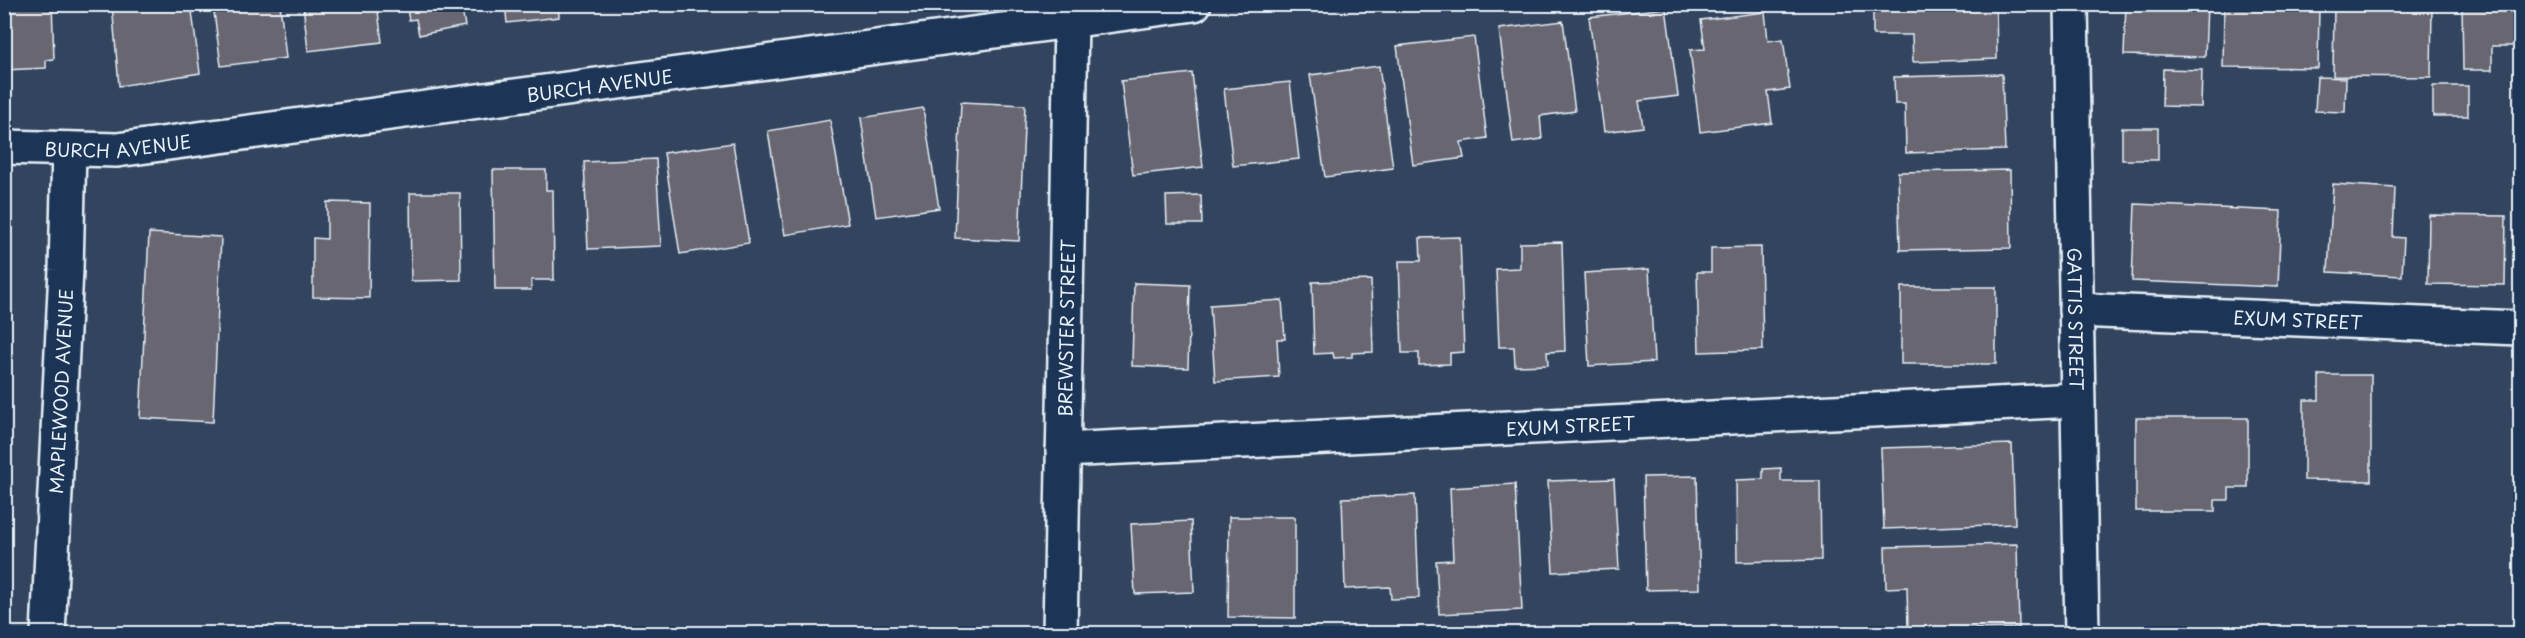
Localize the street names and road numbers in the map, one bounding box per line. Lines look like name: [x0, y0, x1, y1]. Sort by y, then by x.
street label: BURCH AVENUE: [525, 61, 674, 108]
street label: BURCH AVENUE: [44, 127, 193, 164]
street label: BREWSTER STREET: [1050, 238, 1081, 417]
street label: GATTIS STREET: [2062, 247, 2091, 391]
street label: MAPLEWOOD AVENUE: [41, 288, 79, 495]
street label: EXUM STREET: [2233, 303, 2364, 335]
street label: EXUM STREET: [1505, 408, 1636, 442]

